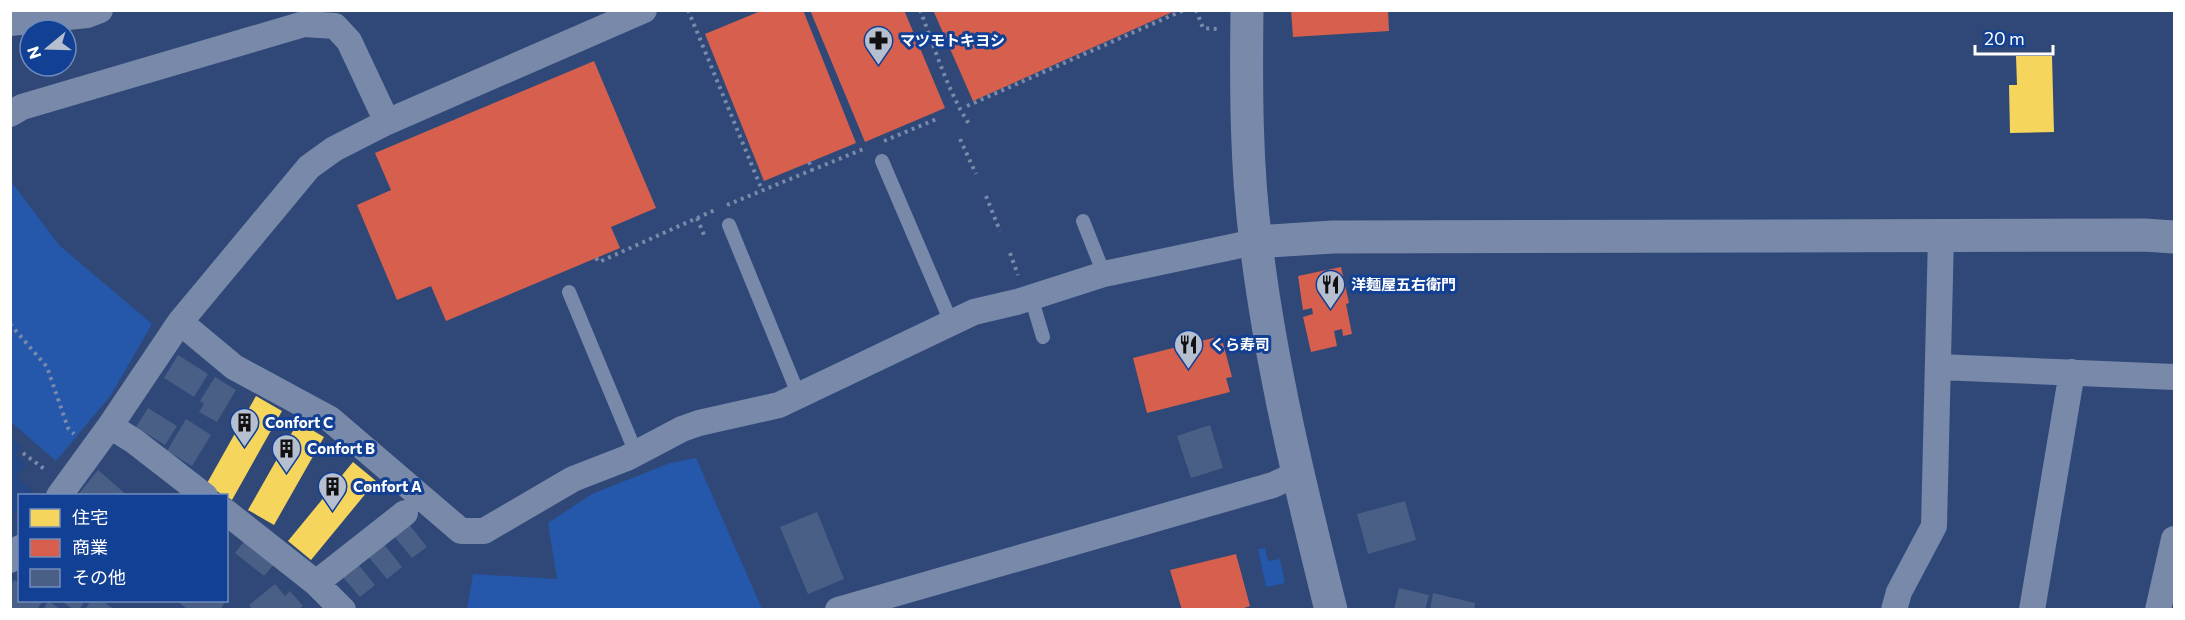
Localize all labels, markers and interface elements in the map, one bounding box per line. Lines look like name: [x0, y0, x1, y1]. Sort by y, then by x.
north arrow: [18, 18, 78, 78]
scale bar: [1975, 18, 2053, 56]
pharmacy icon: マツモトキヨシ: [863, 24, 895, 66]
text: 20 m: [1984, 27, 2025, 49]
place label: マツモトキヨシ: [900, 31, 1005, 49]
text: N: [22, 44, 44, 62]
restaurant icon: 洋麺屋五右衛門: [1314, 268, 1346, 310]
place label: 洋麺屋五右衛門: [1351, 275, 1456, 293]
restaurant icon: くら寿司: [1173, 328, 1205, 370]
place label: くら寿司: [1210, 335, 1270, 353]
building icon: Confort C: [228, 406, 260, 448]
place label: Confort C: [265, 413, 333, 431]
building icon: Confort B: [270, 432, 302, 474]
place label: Confort B: [307, 439, 375, 457]
building icon: Confort A: [316, 470, 348, 512]
place label: Confort A: [353, 477, 422, 495]
legend: [18, 494, 228, 602]
text: 住宅: [72, 506, 108, 528]
text: 商業: [72, 536, 108, 558]
text: その他: [72, 566, 126, 588]

